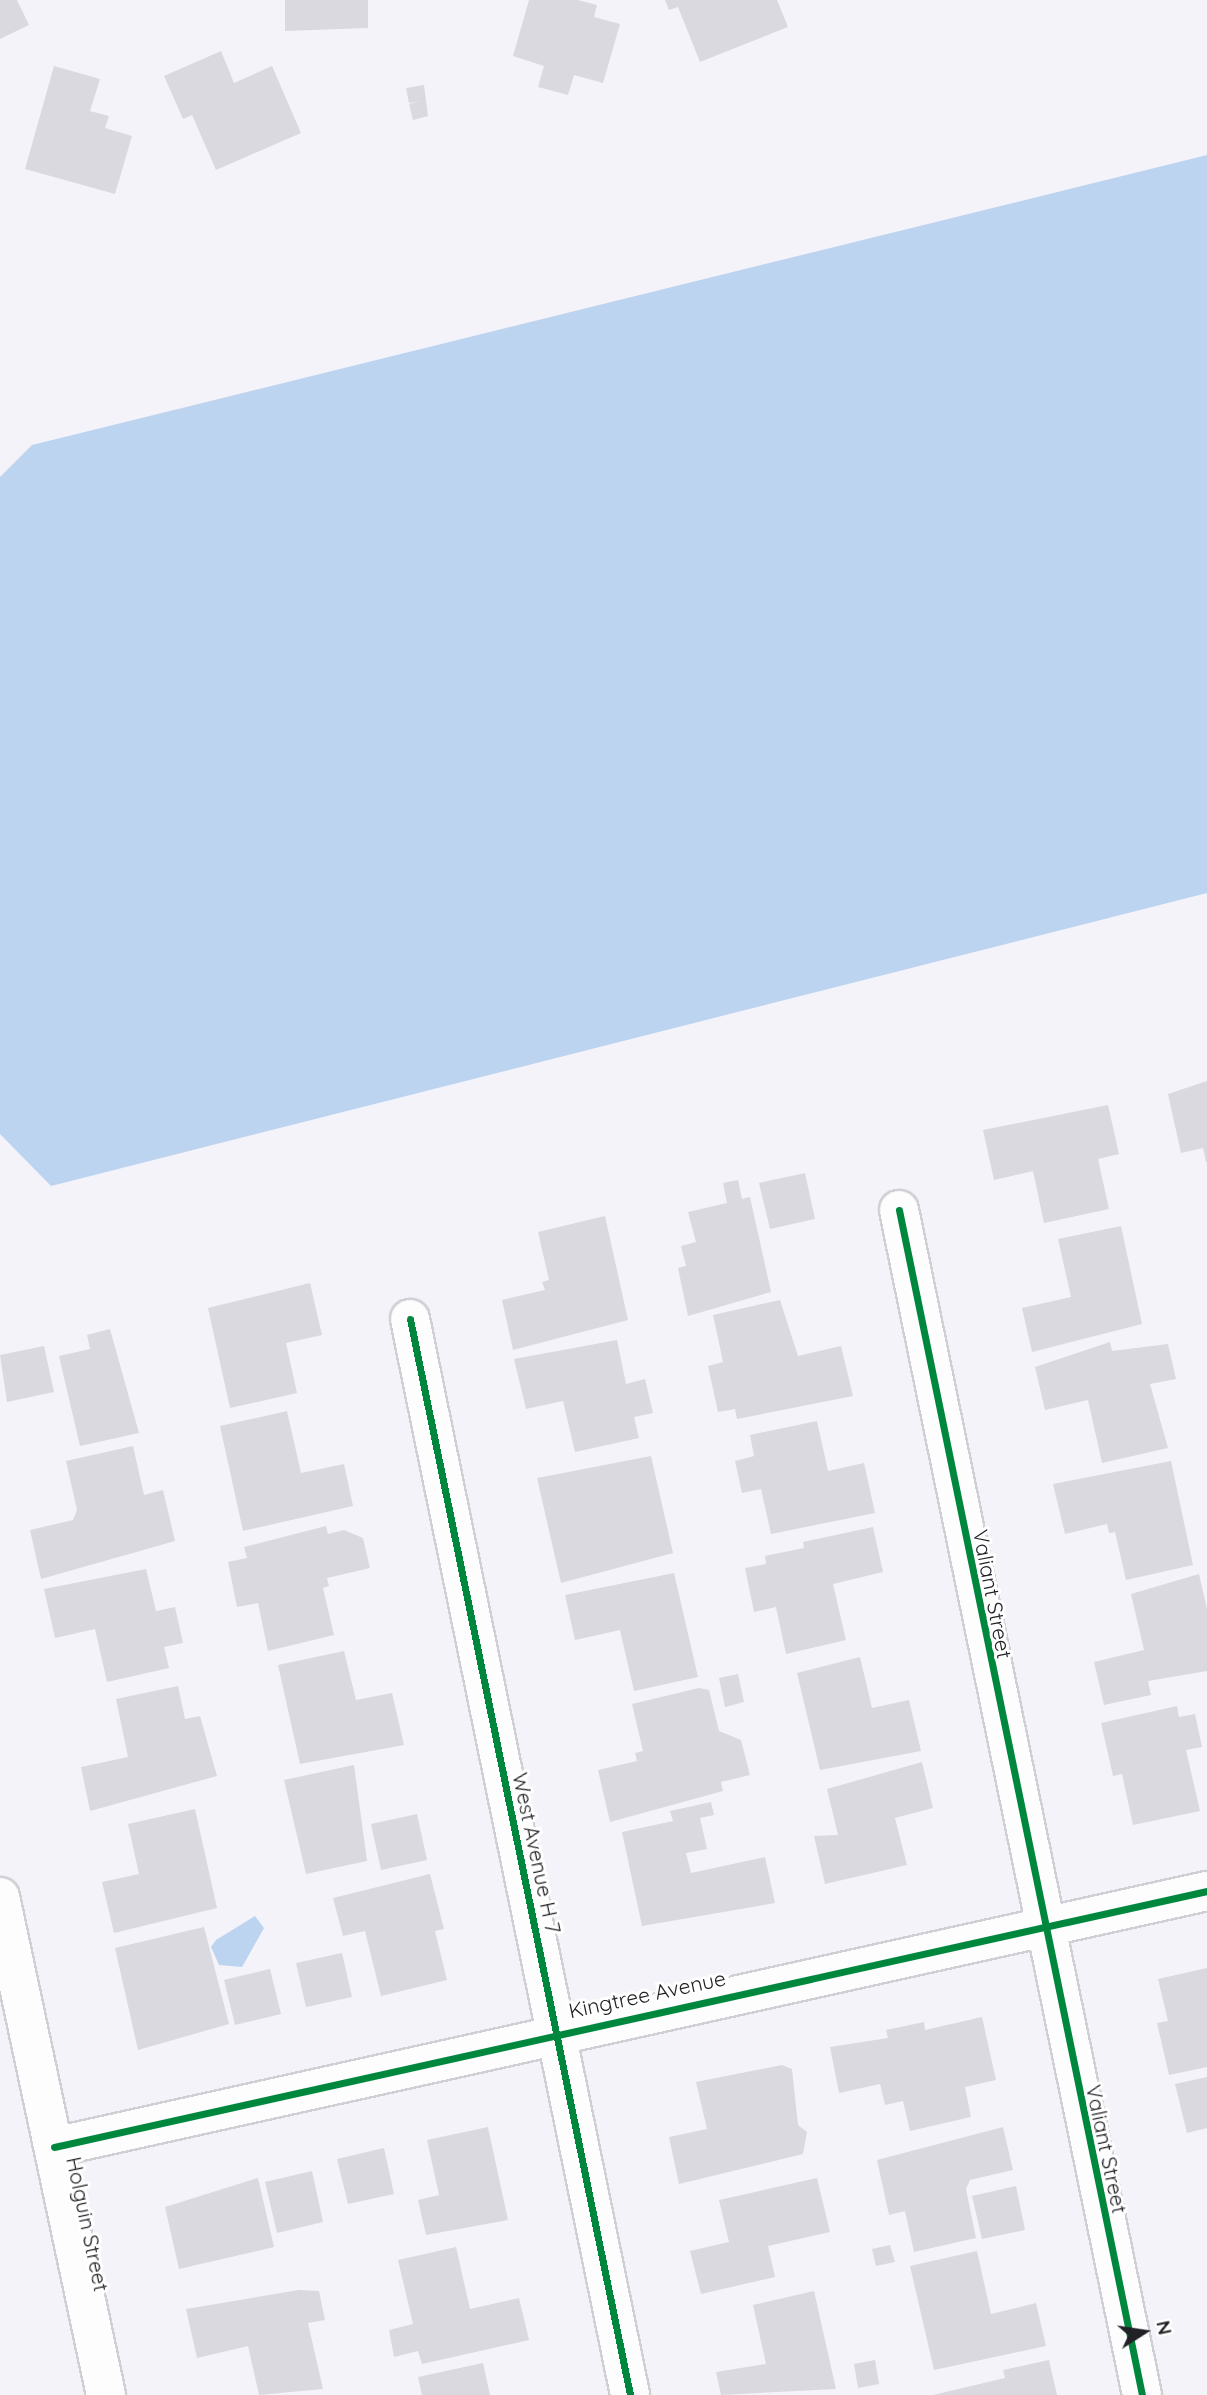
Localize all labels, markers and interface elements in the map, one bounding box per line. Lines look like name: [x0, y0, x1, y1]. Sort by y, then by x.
street label: Valiant Street: [968, 1527, 1018, 1661]
street label: West Avenue H 7: [508, 1770, 566, 1936]
street label: Kingtree Avenue: [566, 1965, 728, 2023]
street label: Valiant Street: [1081, 2082, 1133, 2216]
street label: Holguin Street: [61, 2154, 115, 2294]
north arrow: [1109, 2297, 1179, 2367]
text: N: [1151, 2318, 1178, 2337]

